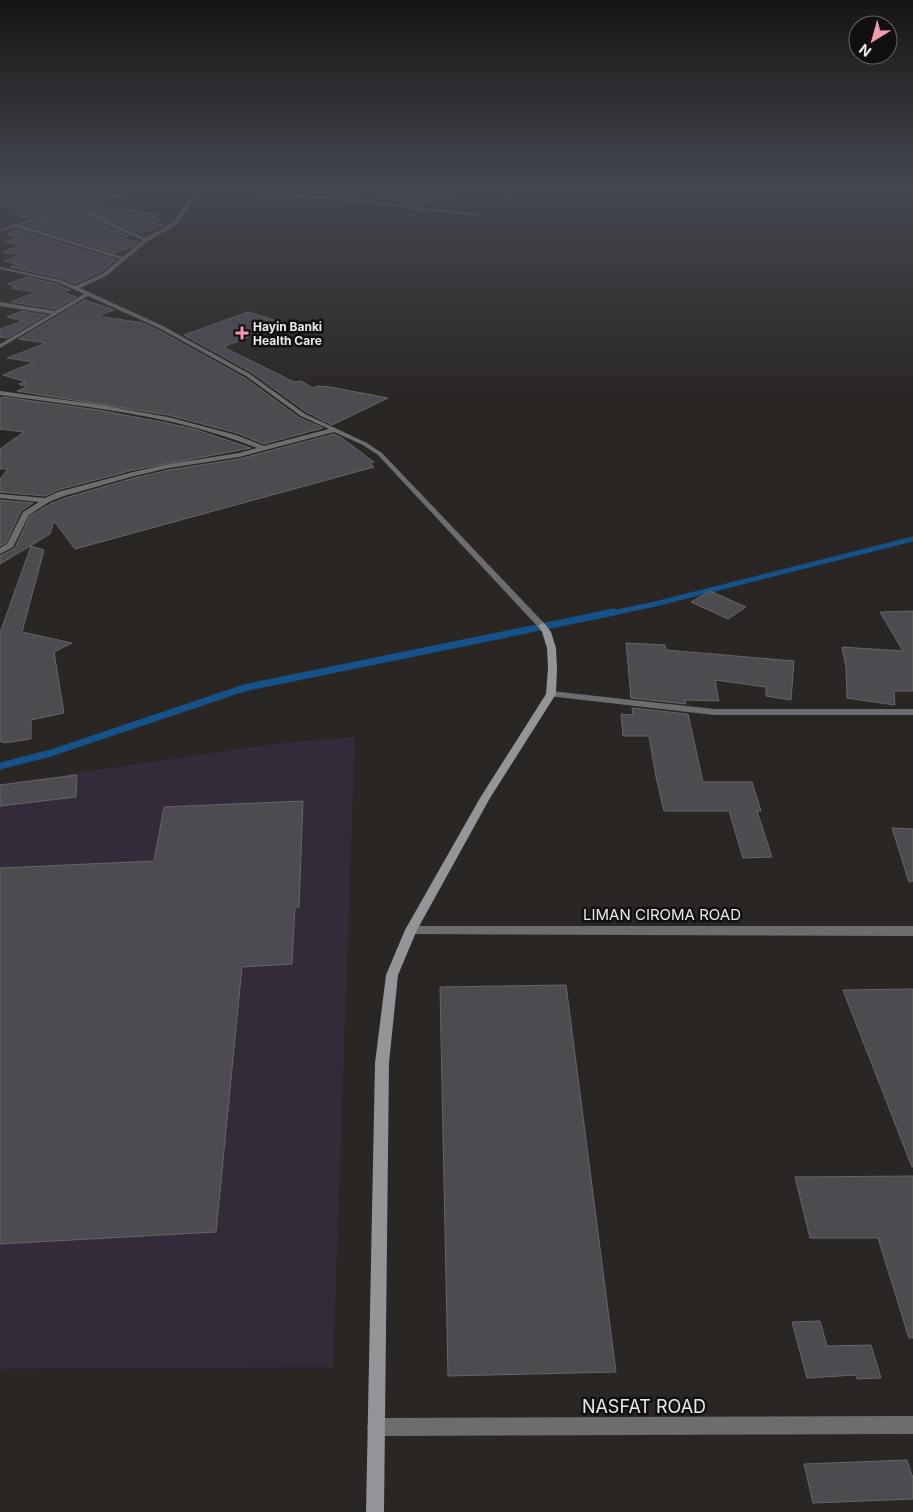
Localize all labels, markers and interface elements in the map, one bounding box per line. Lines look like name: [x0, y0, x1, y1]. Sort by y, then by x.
north arrow: [848, 15, 898, 65]
text: N: [855, 41, 874, 61]
place label: Hayin Banki Health Care: [253, 319, 322, 348]
marker: Hayin Banki Health Care: [235, 326, 249, 340]
street label: LIMAN CIROMA ROAD: [583, 905, 741, 924]
street label: NASFAT ROAD: [582, 1396, 706, 1417]

